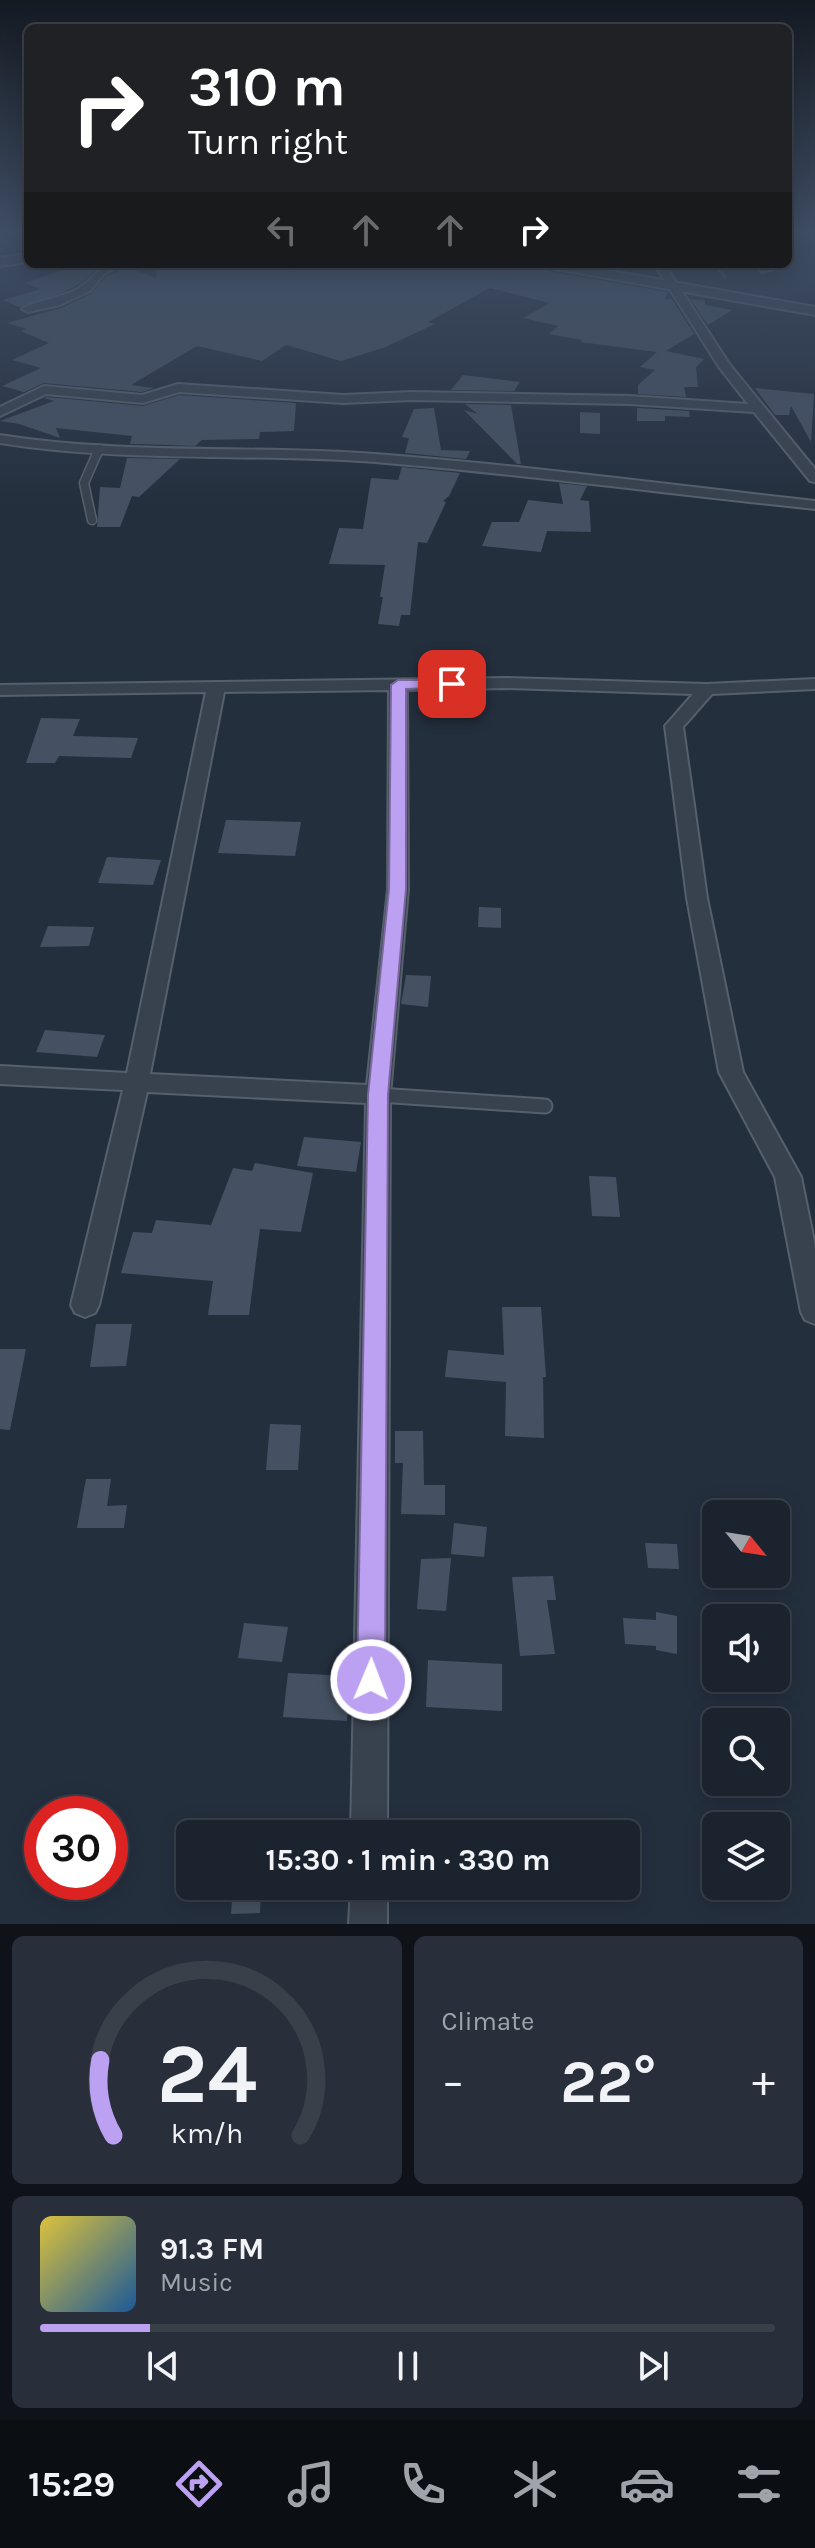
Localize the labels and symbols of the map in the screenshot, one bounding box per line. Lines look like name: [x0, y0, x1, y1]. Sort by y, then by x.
pin: [418, 650, 486, 718]
north arrow: [702, 1500, 790, 1588]
position arrow: [329, 1638, 413, 1722]
speed limit sign: 30: [24, 1796, 128, 1900]

